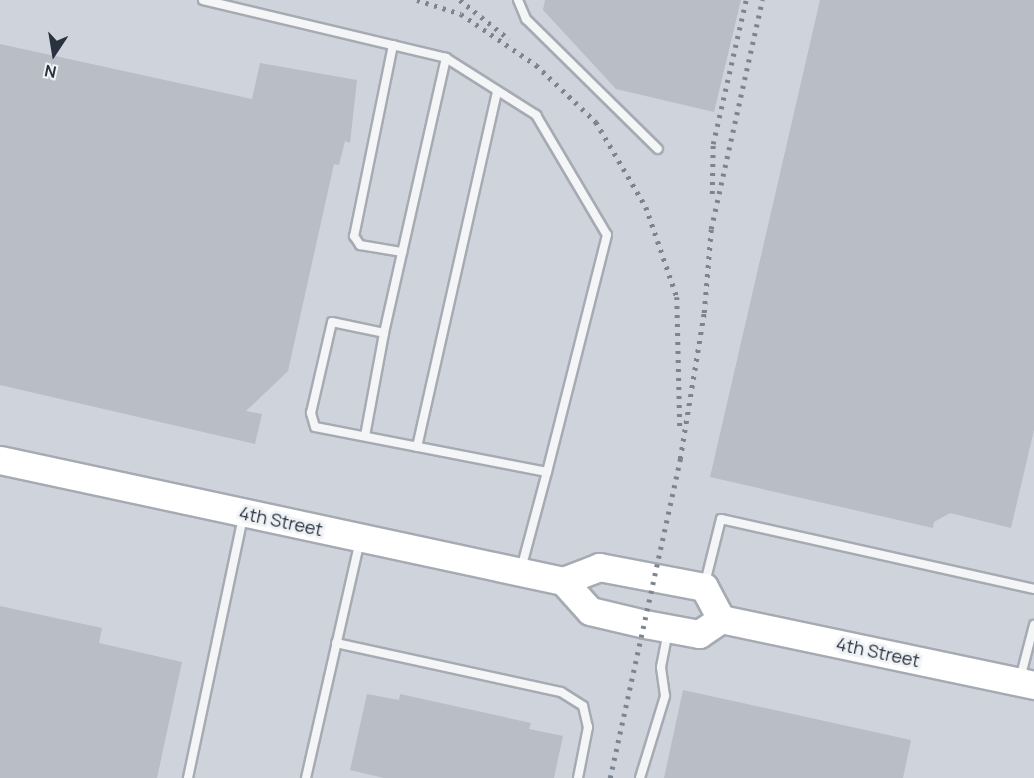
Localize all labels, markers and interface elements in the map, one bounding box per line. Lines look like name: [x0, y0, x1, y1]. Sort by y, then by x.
north arrow: [24, 24, 84, 84]
text: N: [42, 60, 58, 84]
street label: 4th Street: [237, 502, 325, 540]
street label: 4th Street: [834, 633, 922, 671]

